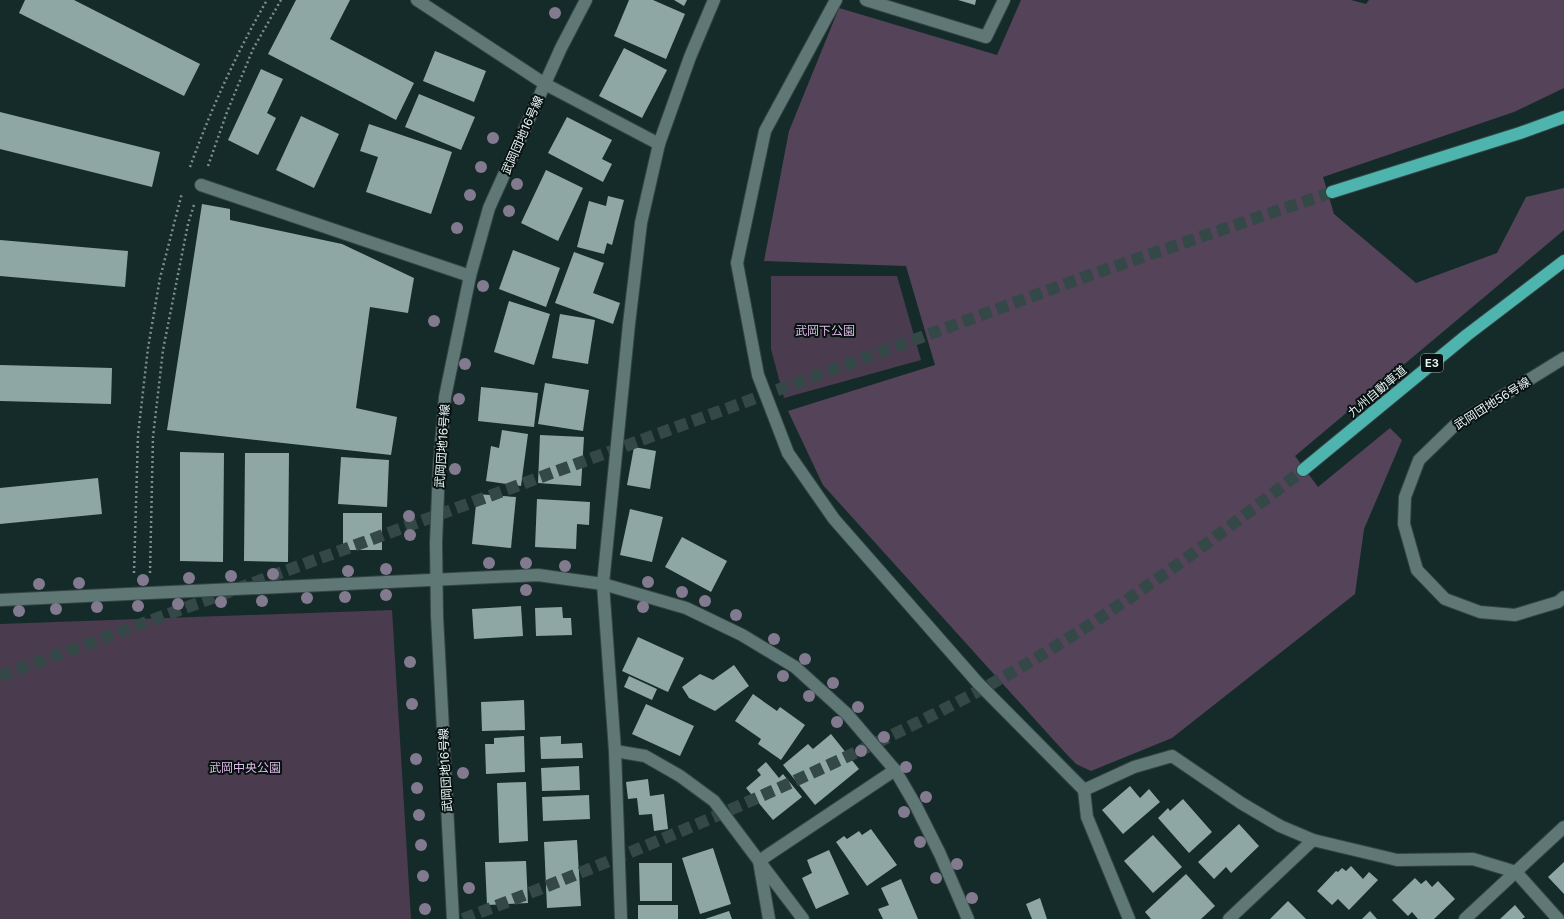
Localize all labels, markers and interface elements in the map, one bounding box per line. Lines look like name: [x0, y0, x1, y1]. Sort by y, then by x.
street label: 武岡団地16号線: [498, 93, 546, 177]
park label: 武岡下公園: [795, 323, 855, 338]
road number: E3: [1421, 354, 1443, 372]
street label: 九州自動車道: [1345, 362, 1409, 420]
street label: 武岡団地56号線: [1451, 374, 1533, 432]
street label: 武岡団地16号線: [432, 403, 452, 489]
street label: 武岡団地16号線: [435, 728, 455, 812]
park label: 武岡中央公園: [209, 760, 281, 775]

